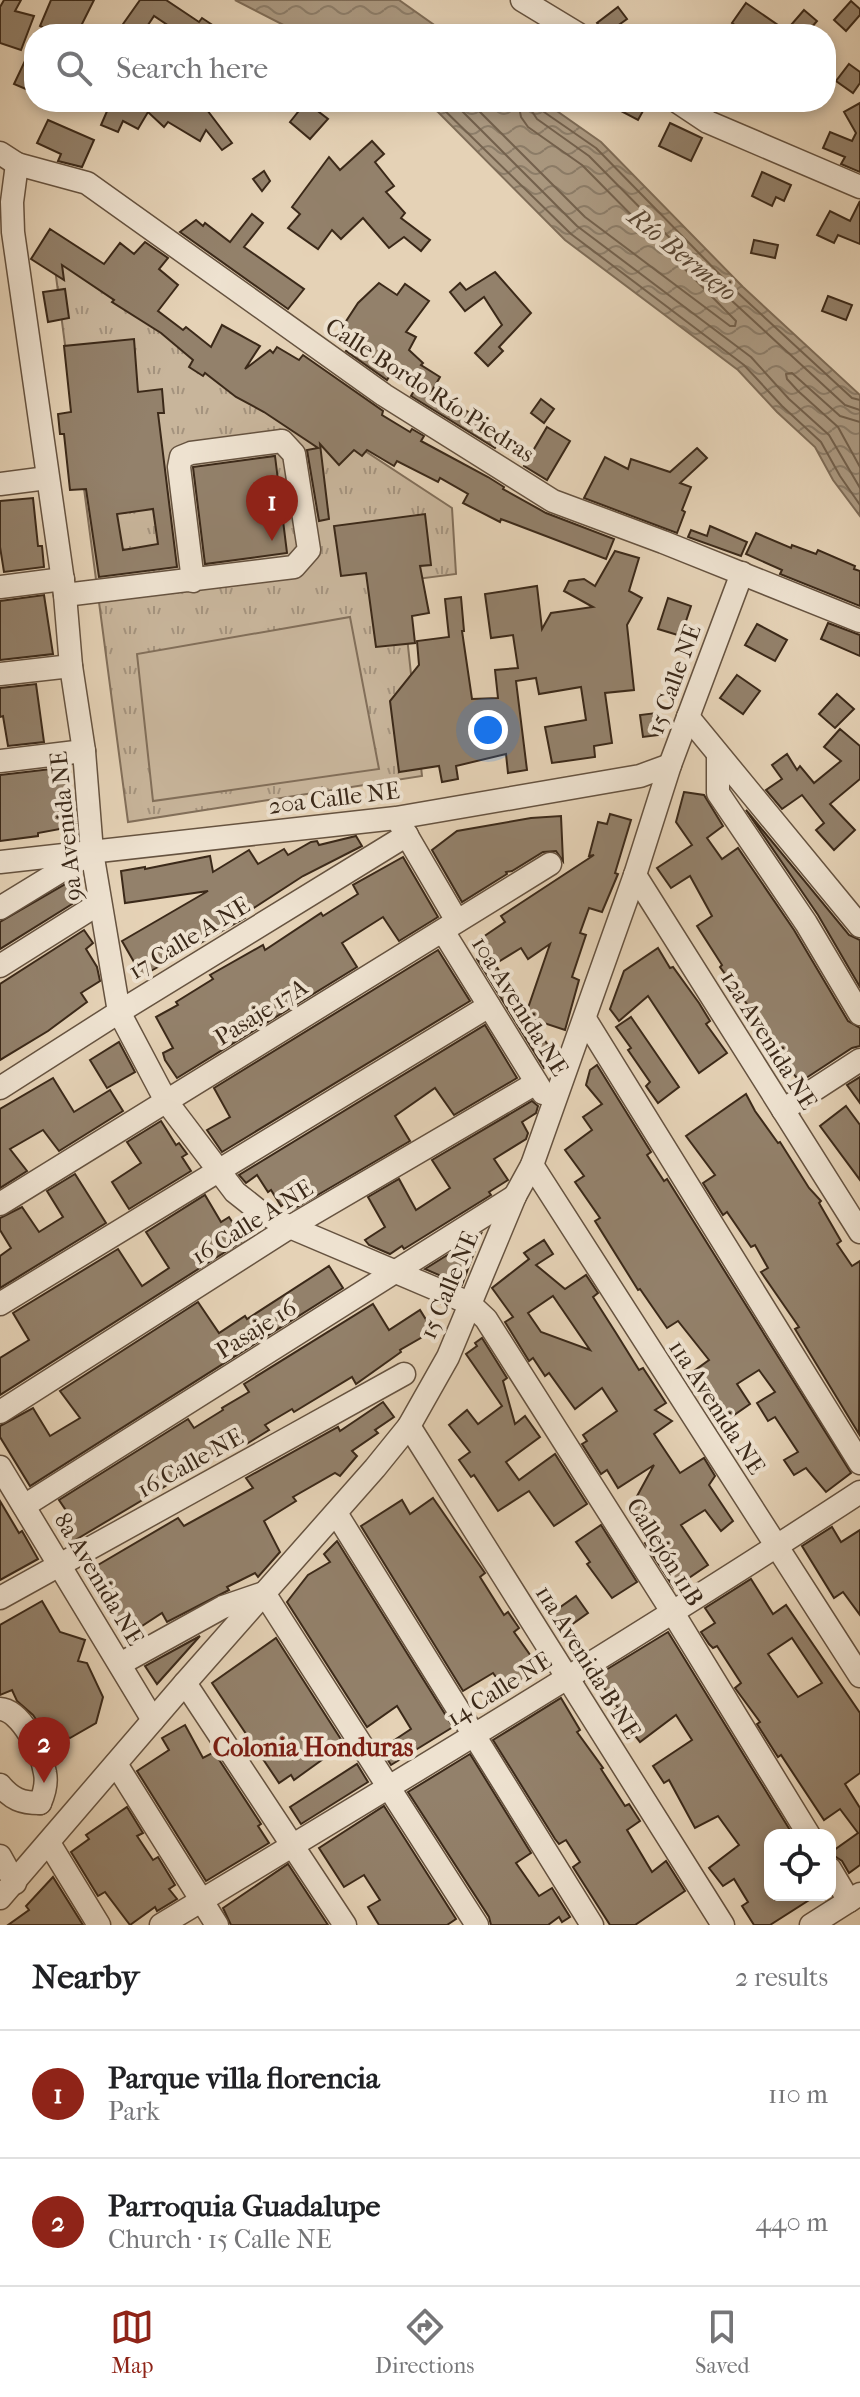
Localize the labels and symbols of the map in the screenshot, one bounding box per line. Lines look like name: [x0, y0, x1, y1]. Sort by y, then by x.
water label: Río Bermejo: [621, 200, 743, 308]
street label: Calle Bordo Río Piedras: [320, 312, 540, 468]
pin: 1: [246, 475, 298, 541]
street label: 15 Calle NE: [641, 621, 707, 737]
your location: [468, 710, 508, 750]
street label: 9a Avenida NE: [44, 750, 88, 902]
street label: 20a Calle NE: [267, 776, 401, 820]
street label: 17 Calle A NE: [123, 891, 255, 985]
street label: 10a Avenida NE: [466, 931, 574, 1081]
street label: 12a Avenida NE: [715, 965, 823, 1115]
street label: Pasaje 17A: [209, 972, 313, 1051]
street label: 16 Calle A NE: [186, 1174, 318, 1270]
street label: 15 Calle NE: [414, 1227, 484, 1343]
street label: Pasaje 16: [210, 1293, 302, 1365]
street label: 11a Avenida NE: [663, 1334, 771, 1480]
street label: 16 Calle NE: [132, 1422, 248, 1504]
street label: Callejón 11B: [621, 1493, 709, 1611]
street label: 8a Avenida NE: [48, 1508, 150, 1650]
street label: 11a Avenida B NE: [530, 1580, 646, 1744]
street label: 14 Calle NE: [441, 1646, 557, 1732]
pin: 2: [18, 1717, 70, 1783]
district label: Colonia Honduras: [213, 1732, 414, 1763]

